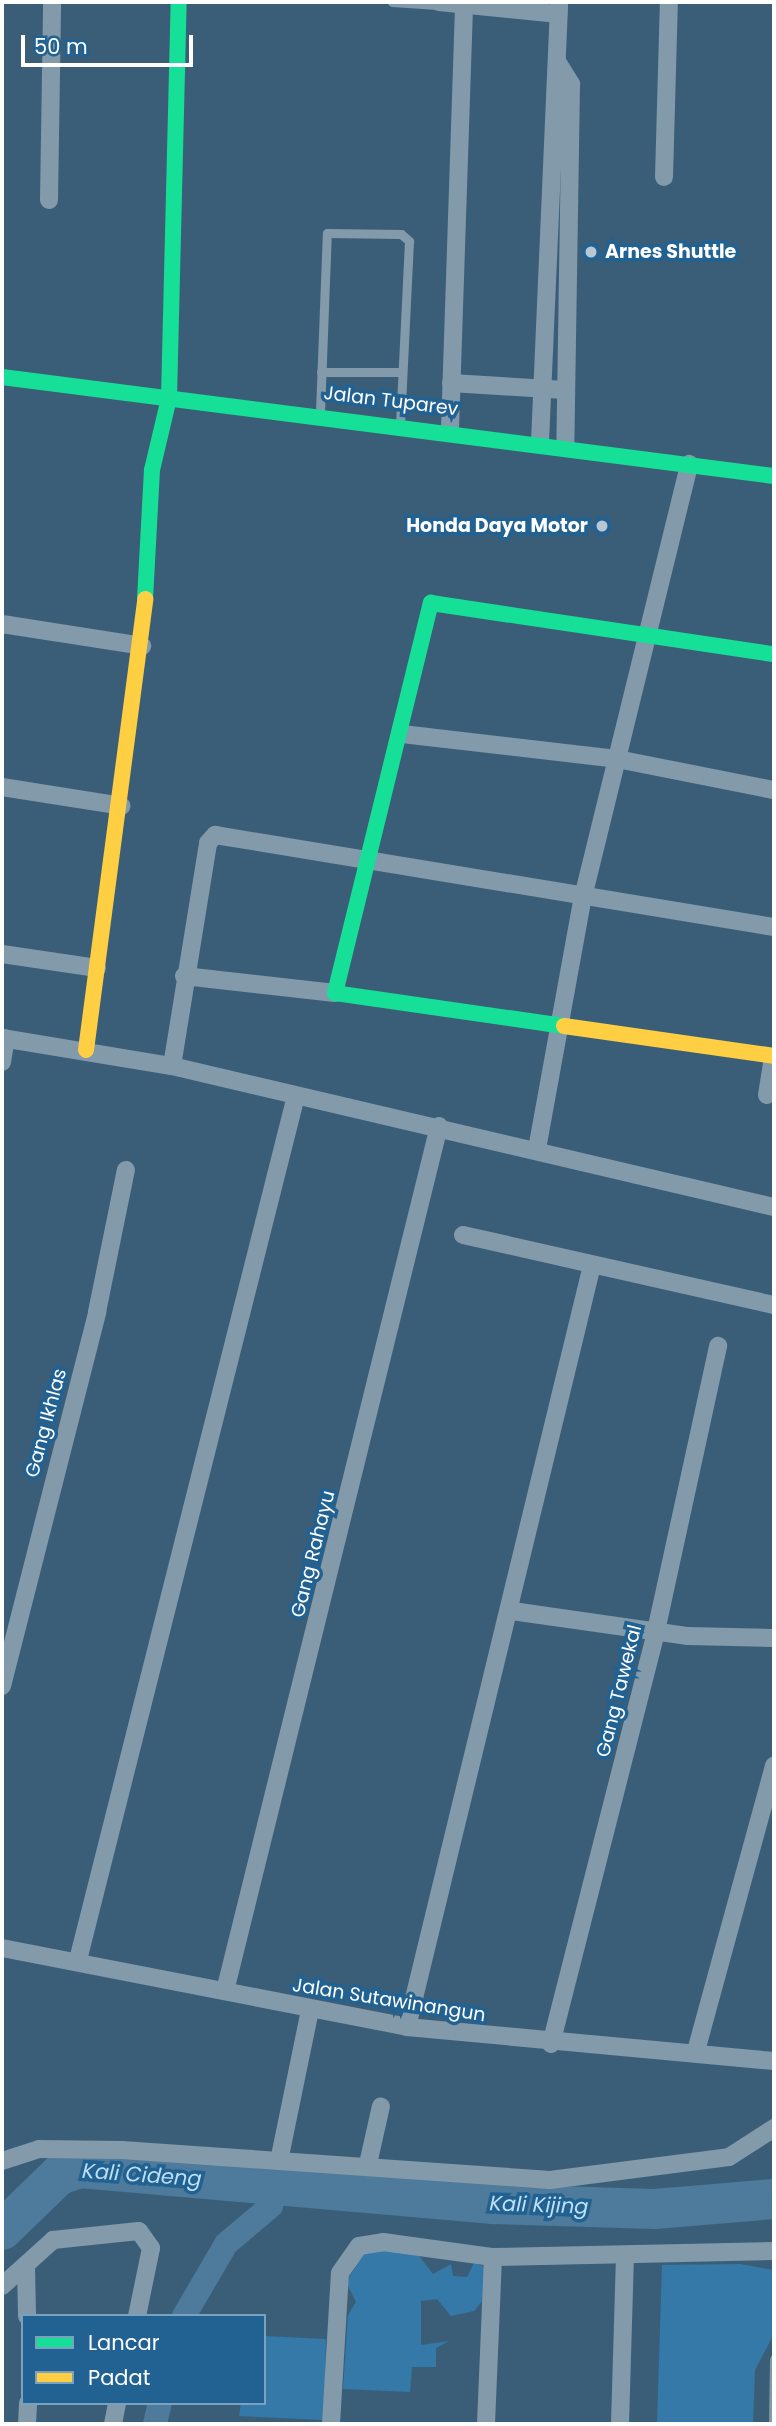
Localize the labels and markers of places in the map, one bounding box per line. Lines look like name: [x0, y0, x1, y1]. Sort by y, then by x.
place label: Arnes Shuttle: [605, 241, 736, 263]
marker: Arnes Shuttle: [583, 244, 599, 260]
place label: Honda Daya Motor: [406, 515, 588, 537]
marker: Honda Daya Motor: [594, 518, 610, 534]

